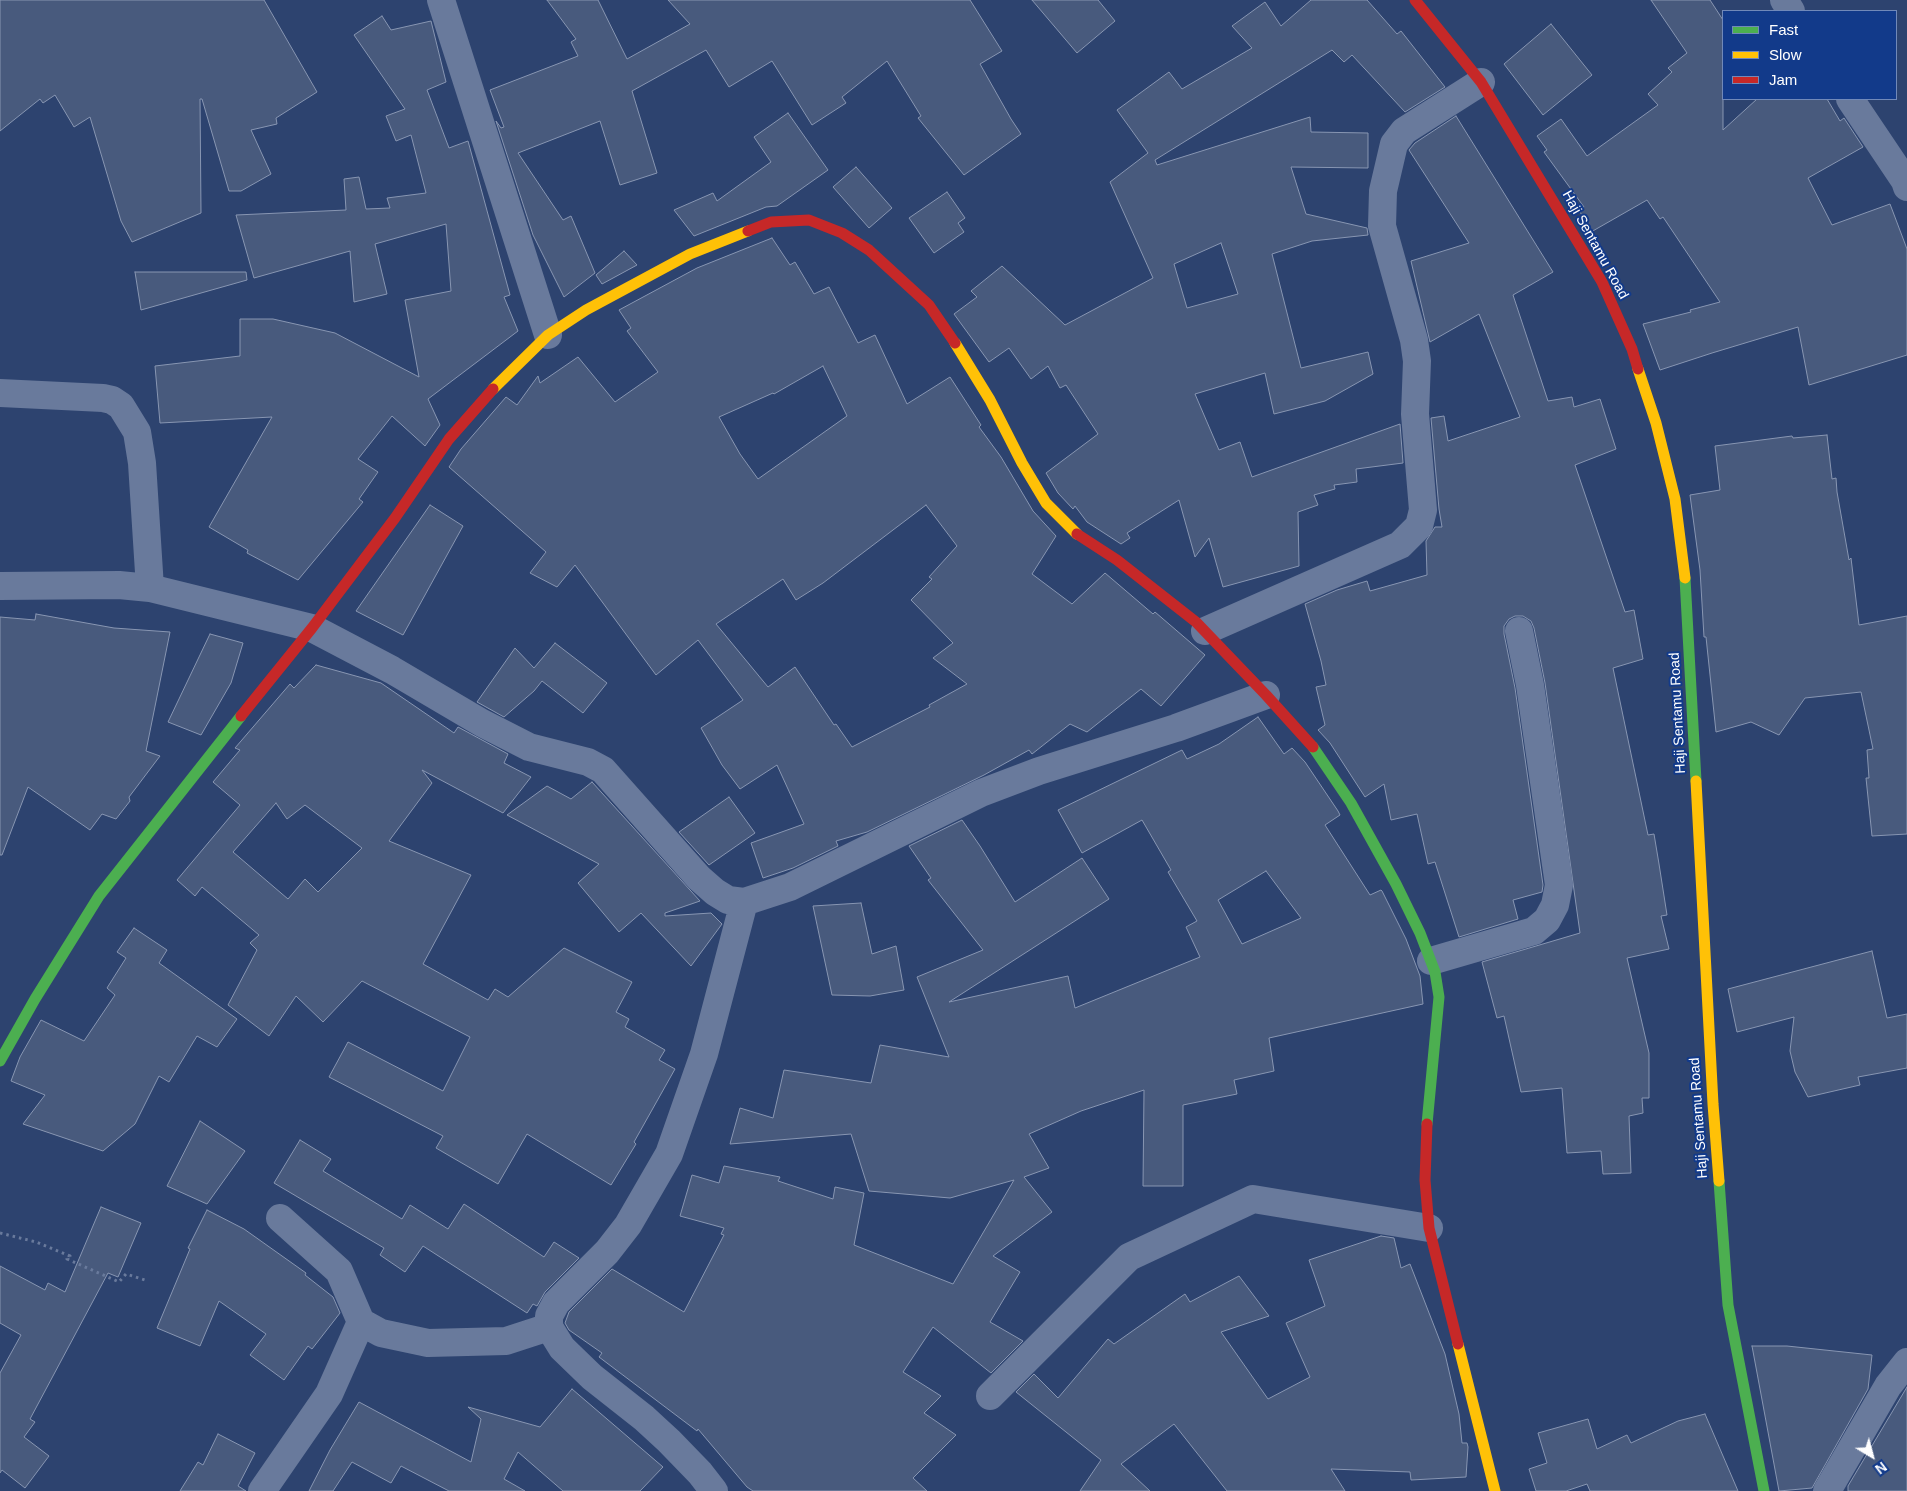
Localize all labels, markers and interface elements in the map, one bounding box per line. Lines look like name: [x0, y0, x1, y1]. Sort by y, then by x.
legend: [1722, 10, 1897, 100]
text: Fast: [1769, 21, 1798, 38]
text: Slow: [1769, 46, 1802, 63]
text: Jam: [1769, 71, 1797, 88]
street label: Haji Sentamu Road: [1558, 188, 1632, 302]
street label: Haji Sentamu Road: [1666, 652, 1690, 774]
street label: Haji Sentamu Road: [1686, 1057, 1712, 1179]
north arrow: [1847, 1431, 1897, 1481]
text: N: [1872, 1459, 1890, 1477]

